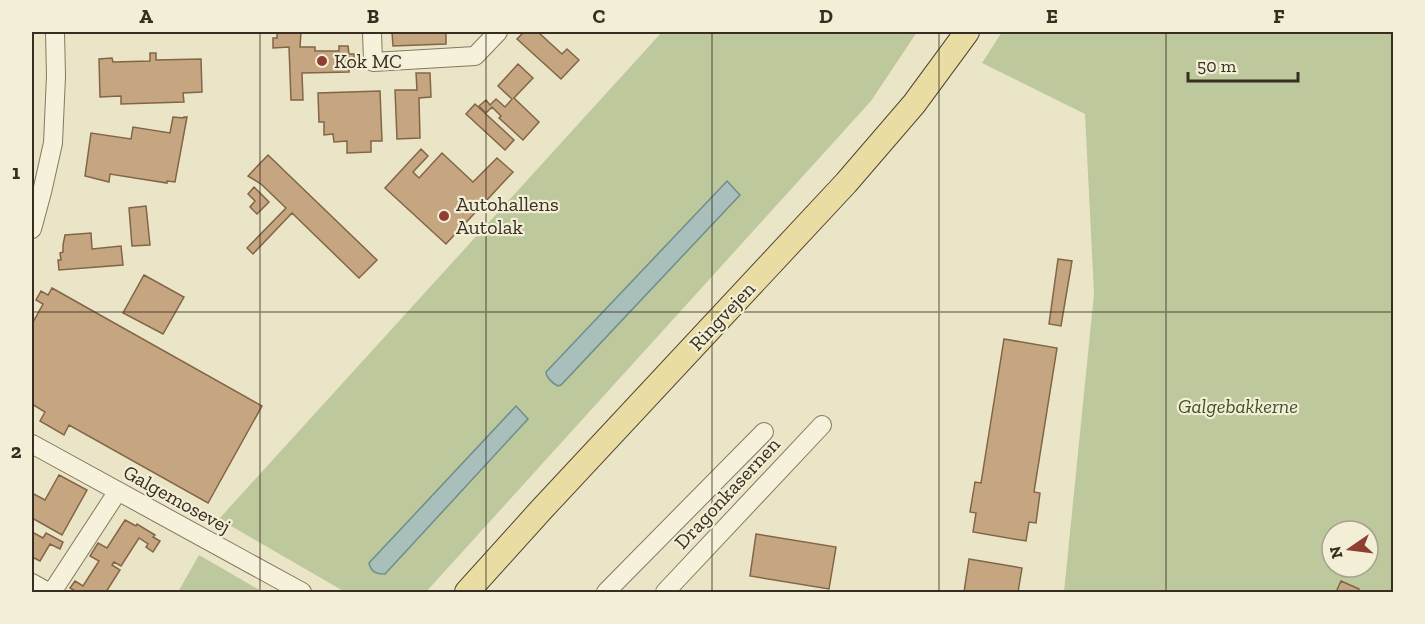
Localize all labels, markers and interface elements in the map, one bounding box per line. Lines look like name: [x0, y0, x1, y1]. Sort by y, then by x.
text: A: [139, 4, 153, 28]
text: B: [367, 4, 379, 28]
text: C: [593, 4, 606, 28]
text: D: [819, 4, 833, 28]
text: E: [1046, 4, 1058, 28]
text: F: [1273, 4, 1285, 28]
scale bar: [1188, 45, 1298, 83]
place label: Kok MC: [334, 49, 402, 73]
marker: Kok MC: [315, 54, 329, 68]
text: 50 m: [1197, 55, 1237, 77]
text: 1: [12, 160, 20, 184]
place label: Autohallens Autolak: [456, 192, 559, 239]
marker: Autohallens Autolak: [437, 209, 451, 223]
street label: Ringvejen: [684, 276, 760, 355]
park label: Galgebakkerne: [1178, 394, 1298, 418]
street label: Dragonkasernen: [669, 432, 785, 554]
text: 2: [11, 439, 22, 463]
street label: Galgemosevej: [119, 460, 235, 538]
north arrow: [1320, 519, 1380, 579]
text: N: [1325, 544, 1347, 561]

